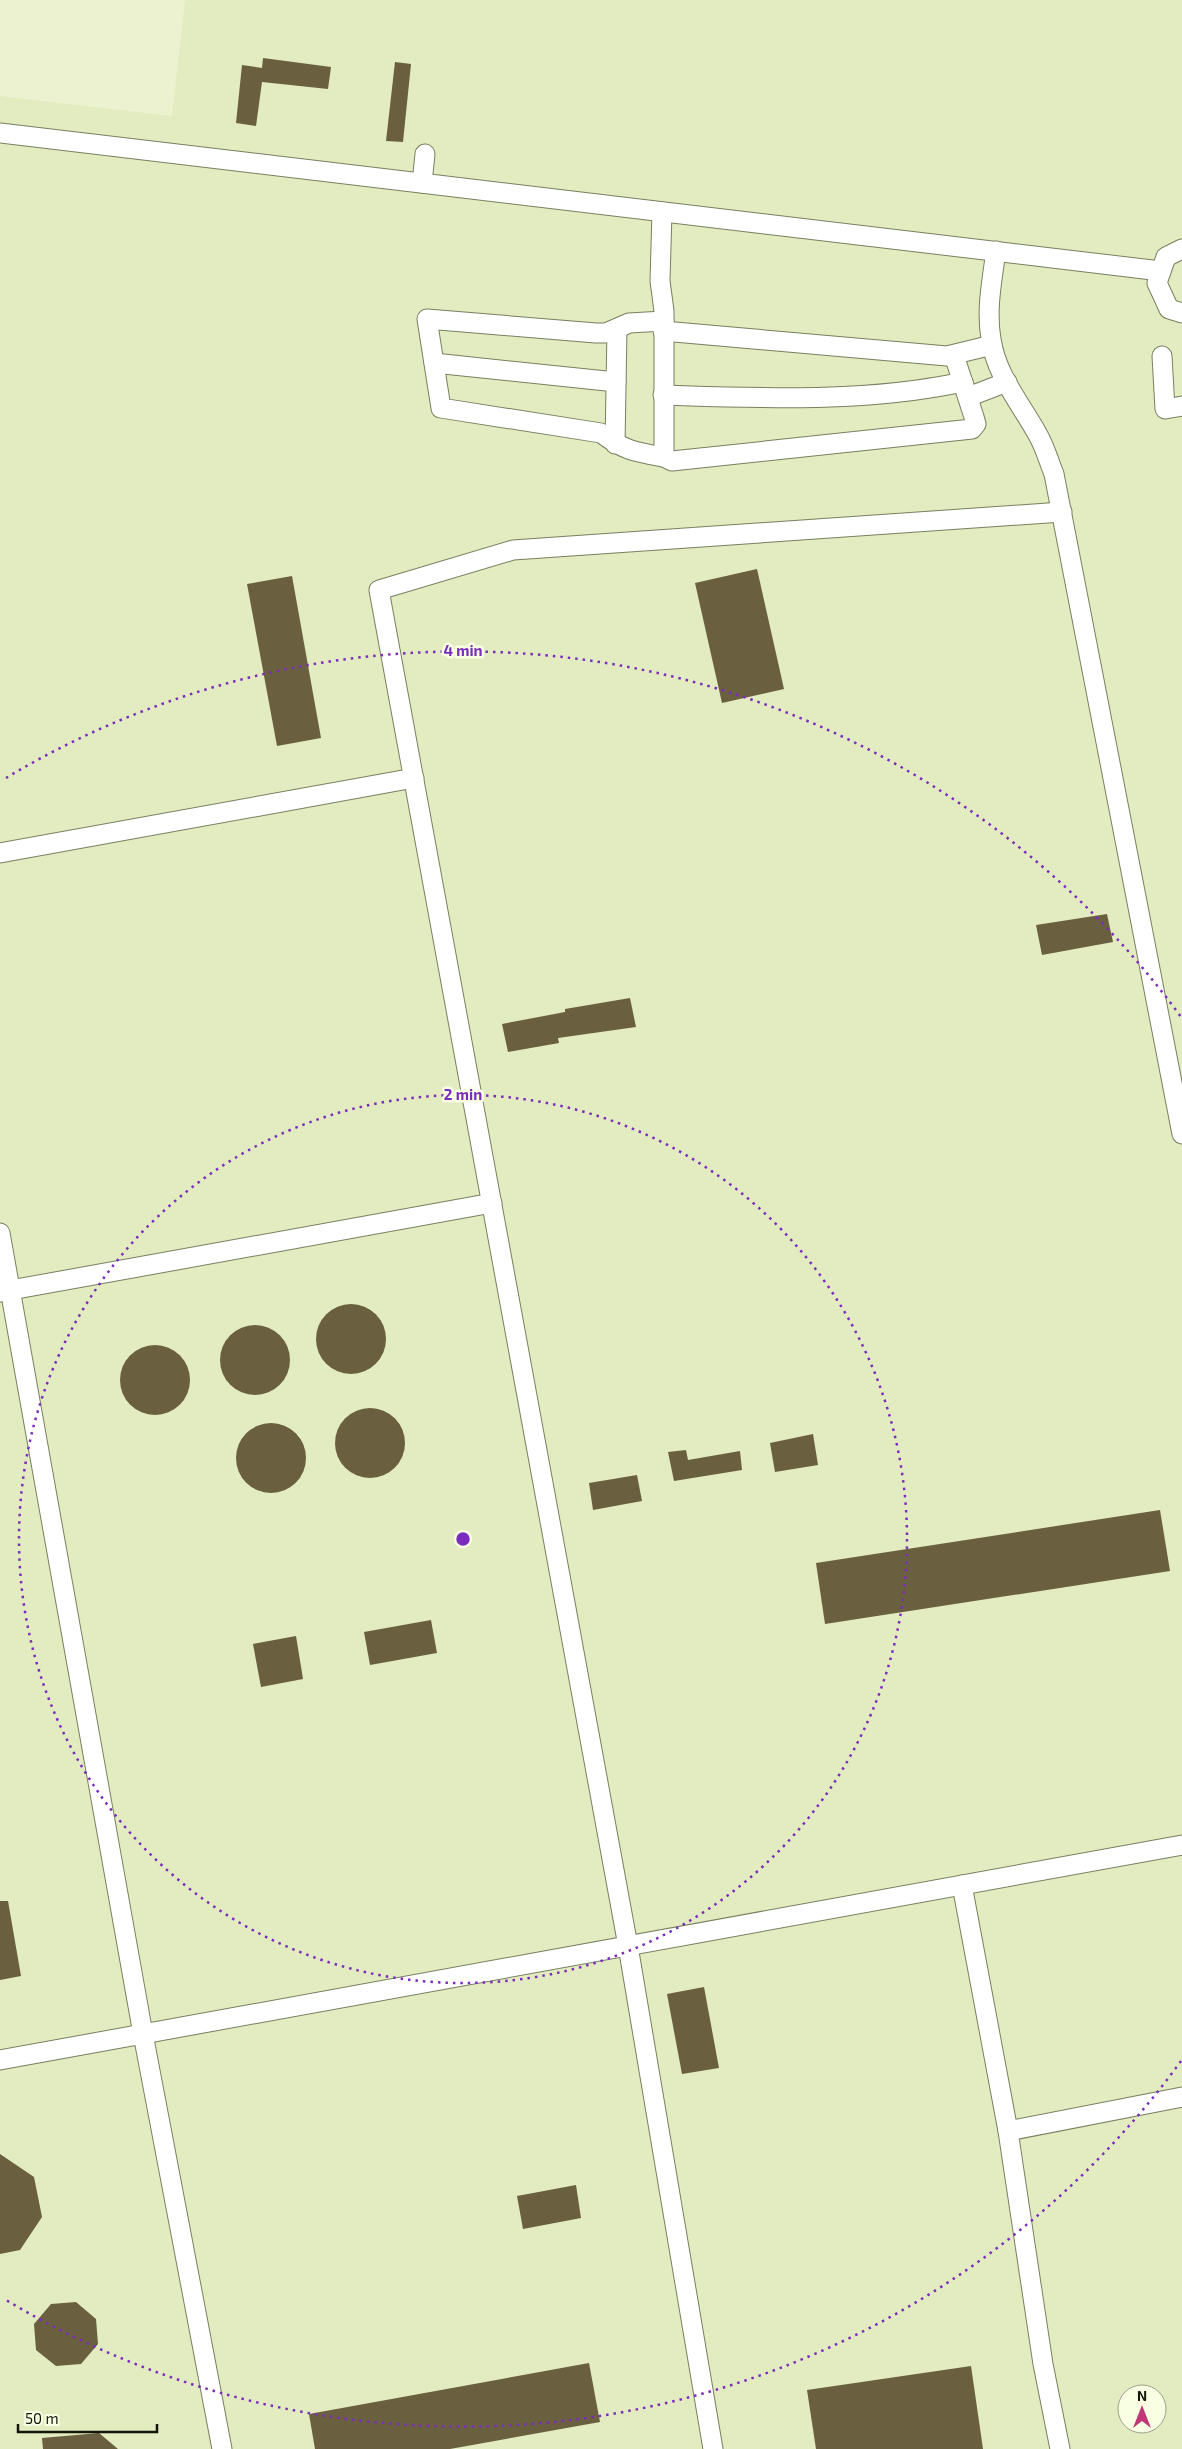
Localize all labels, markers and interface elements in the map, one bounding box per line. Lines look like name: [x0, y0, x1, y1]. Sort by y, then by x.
text: 4 min: [443, 641, 483, 659]
text: 2 min: [444, 1085, 482, 1103]
centre of rings: [454, 1530, 472, 1548]
north arrow: [1117, 2384, 1167, 2434]
text: N: [1137, 2387, 1147, 2404]
scale bar: [18, 2402, 156, 2434]
text: 50 m: [25, 2409, 59, 2427]

